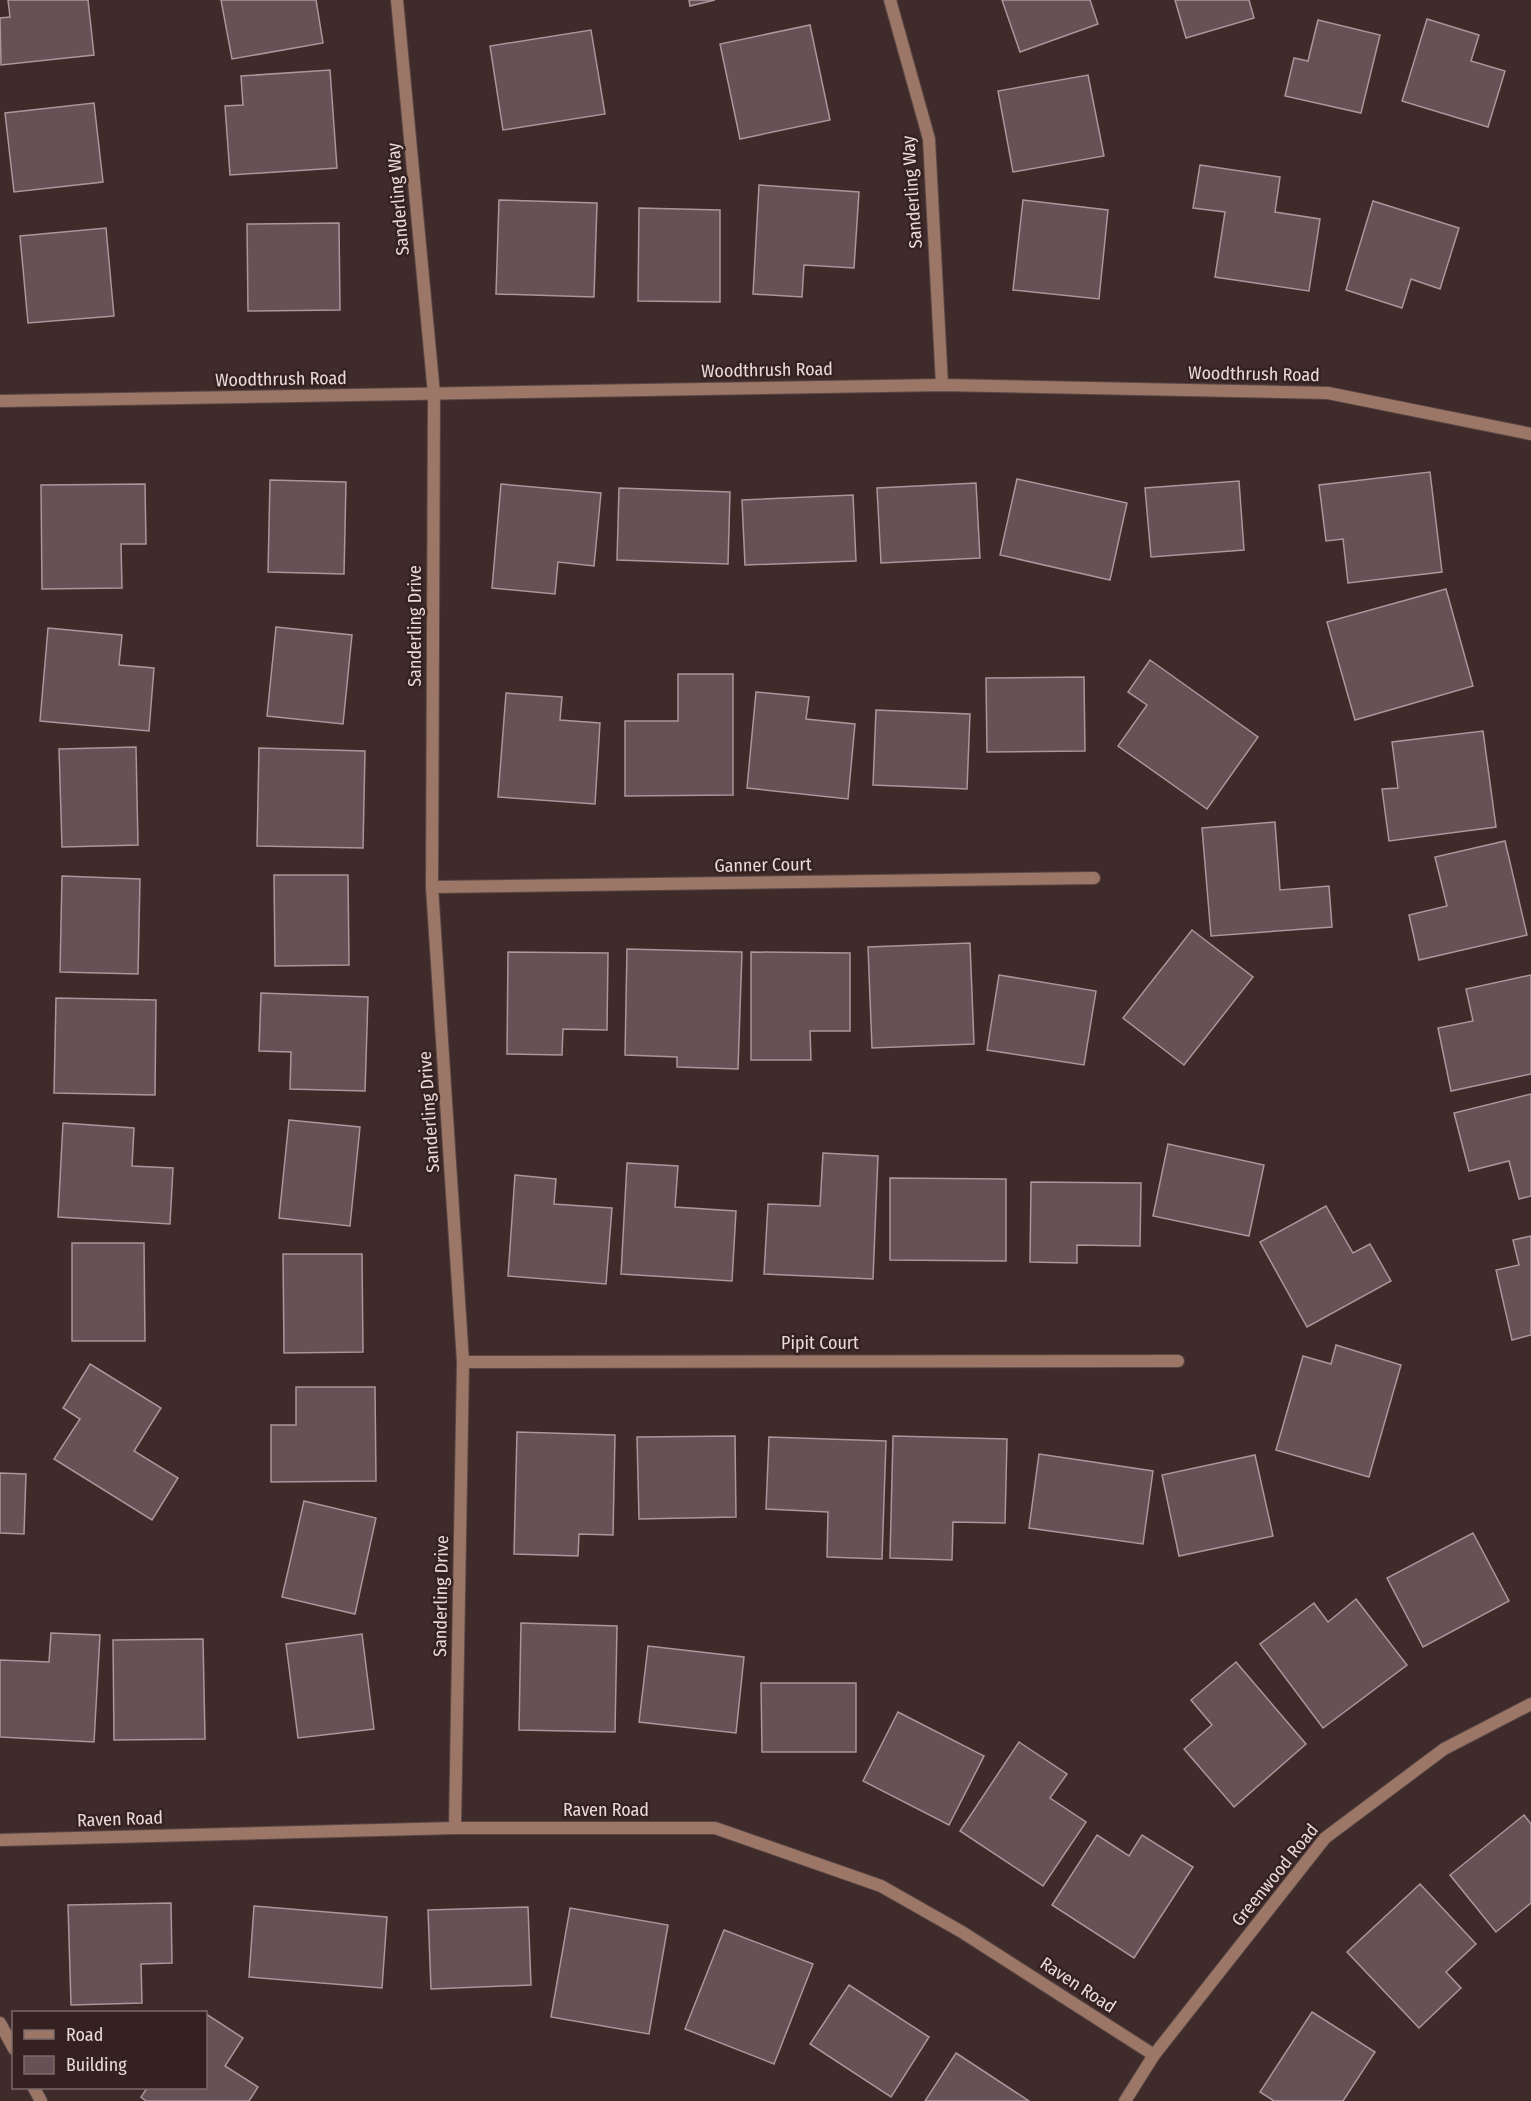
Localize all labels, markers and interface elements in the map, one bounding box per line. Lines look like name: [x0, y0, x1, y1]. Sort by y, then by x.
street label: Sanderling Way: [897, 135, 927, 249]
street label: Sanderling Way: [382, 142, 414, 256]
street label: Woodthrush Road: [701, 358, 833, 382]
street label: Woodthrush Road: [1188, 362, 1320, 386]
street label: Woodthrush Road: [215, 367, 347, 391]
street label: Sanderling Drive: [404, 565, 426, 687]
street label: Ganner Court: [714, 853, 812, 877]
street label: Sanderling Drive: [414, 1050, 444, 1173]
street label: Pipit Court: [781, 1332, 859, 1354]
street label: Sanderling Drive: [429, 1535, 453, 1657]
street label: Raven Road: [563, 1799, 649, 1821]
street label: Raven Road: [77, 1807, 163, 1831]
street label: Greenwood Road: [1227, 1819, 1323, 1931]
street label: Raven Road: [1036, 1952, 1120, 2018]
legend: [12, 2011, 207, 2089]
text: Road: [66, 2024, 103, 2046]
text: Building: [66, 2054, 127, 2076]

